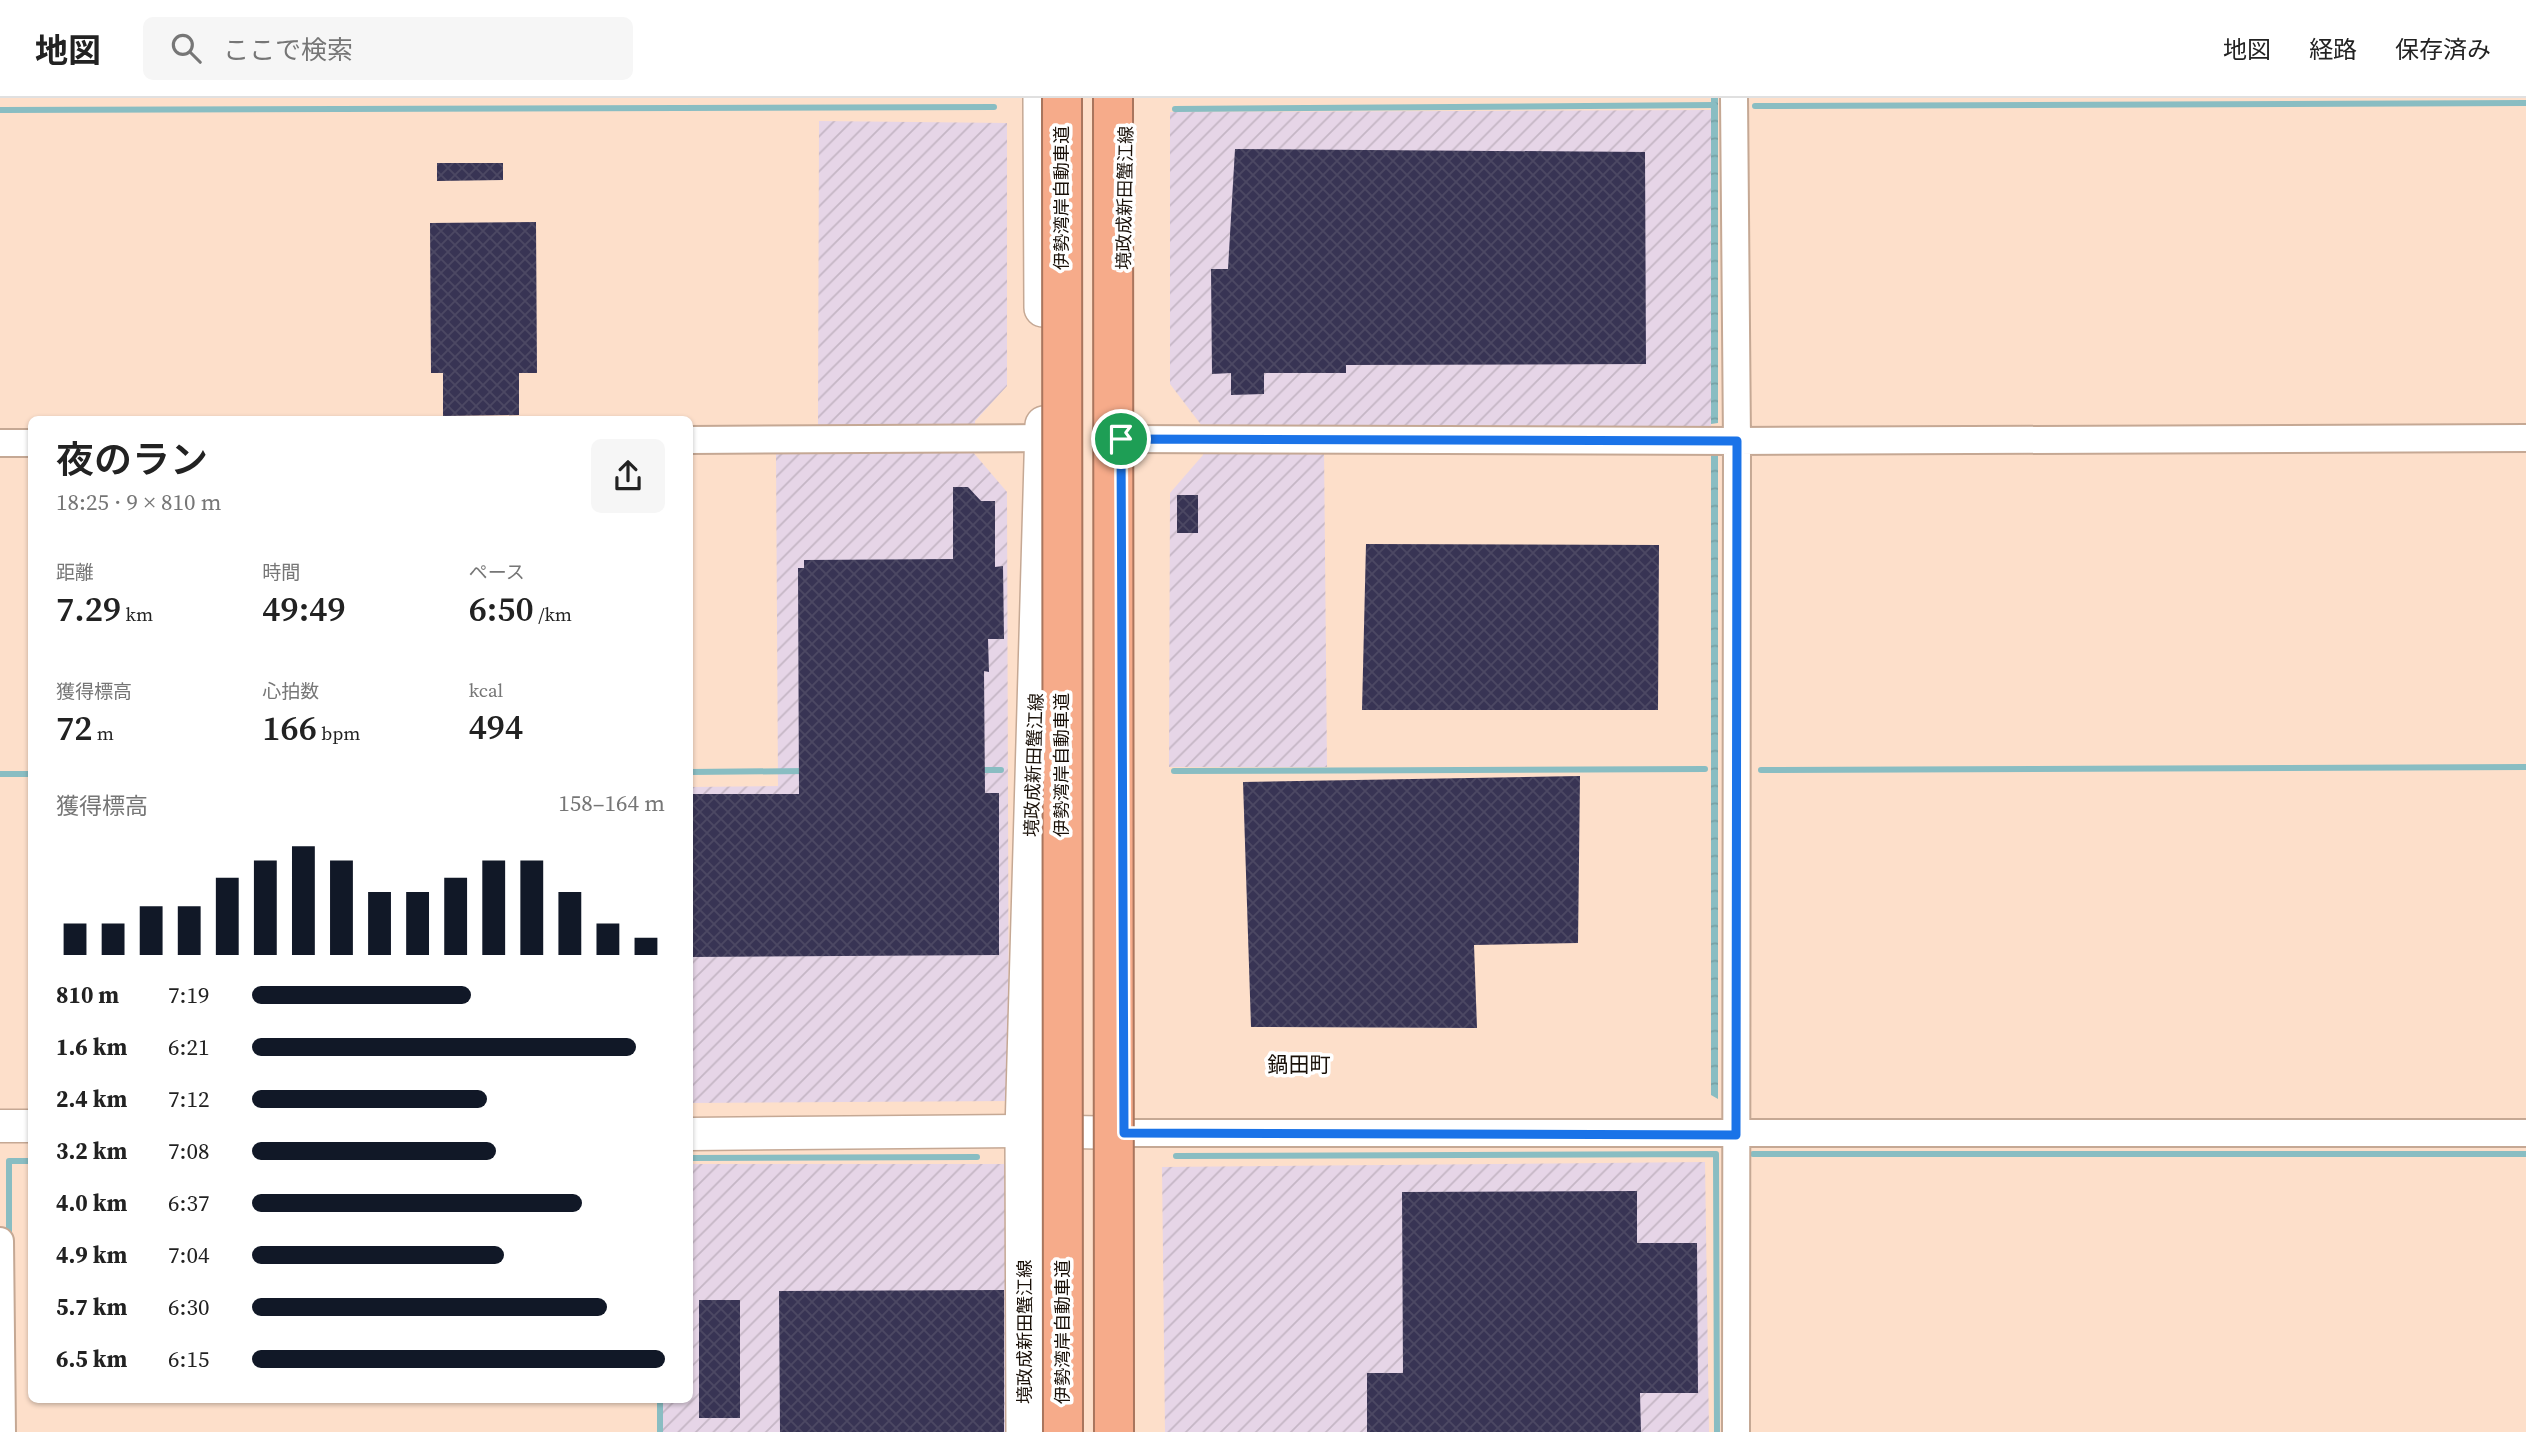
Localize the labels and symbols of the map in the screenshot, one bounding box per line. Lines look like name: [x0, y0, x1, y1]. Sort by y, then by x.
street label: 伊勢湾岸自動車道: [1049, 126, 1074, 270]
street label: 境政成新田蟹江線: [1111, 126, 1138, 270]
pin: [1091, 409, 1151, 469]
street label: 境政成新田蟹江線: [1018, 693, 1049, 837]
street label: 伊勢湾岸自動車道: [1049, 693, 1074, 837]
district label: 鍋田町: [1268, 1050, 1331, 1079]
street label: 境政成新田蟹江線: [1012, 1260, 1037, 1404]
street label: 伊勢湾岸自動車道: [1050, 1260, 1075, 1404]

